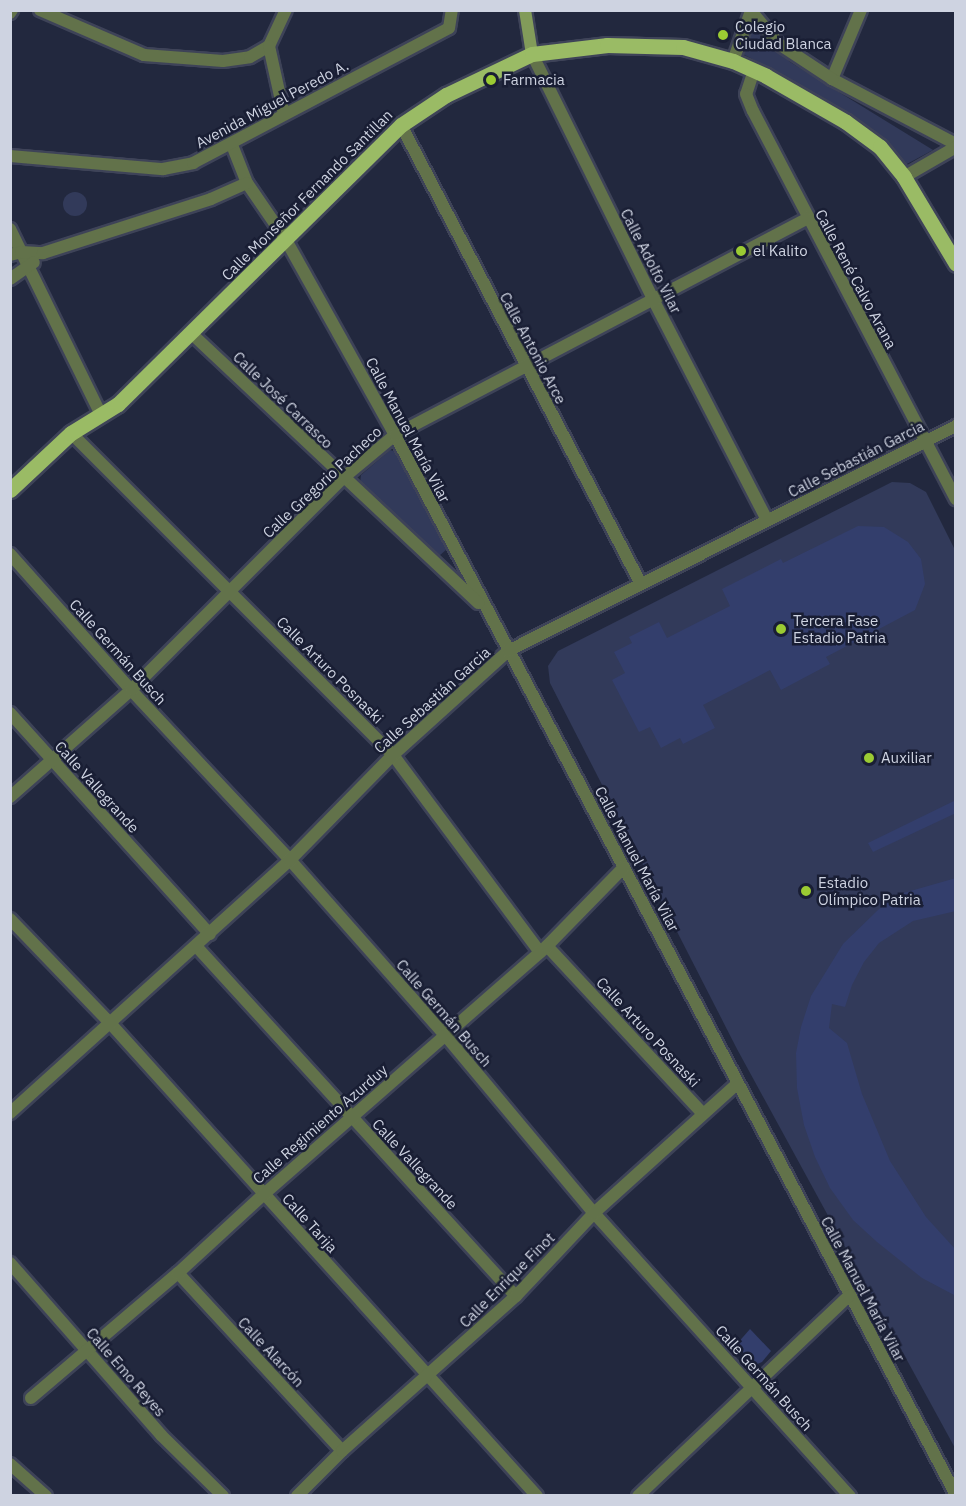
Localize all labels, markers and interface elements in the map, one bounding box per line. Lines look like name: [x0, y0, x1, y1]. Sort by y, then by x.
place label: Colegio Ciudad Blanca: [735, 17, 831, 52]
marker: Colegio Ciudad Blanca: [716, 28, 730, 42]
street label: Avenida Miguel Peredo A.: [192, 56, 352, 152]
place label: Farmacia: [503, 71, 565, 89]
marker: Farmacia: [484, 73, 498, 87]
street label: Calle Monseñor Fernando Santillan: [218, 106, 396, 284]
street label: Calle Adolfo Vilar: [617, 206, 685, 316]
street label: Calle René Calvo Arana: [812, 206, 900, 352]
place label: el Kalito: [753, 242, 808, 260]
marker: el Kalito: [734, 244, 748, 258]
street label: Calle Antonio Arce: [496, 289, 570, 407]
street label: Calle José Carrasco: [229, 348, 337, 452]
street label: Calle Manuel María Vilar: [362, 354, 454, 506]
street label: Calle Sebastián Garcia: [785, 417, 927, 501]
street label: Calle Gregorio Pacheco: [259, 422, 385, 542]
street label: Calle Germán Busch: [66, 595, 170, 709]
place label: Tercera Fase Estadio Patria: [793, 611, 886, 646]
street label: Calle Arturo Posnaski: [273, 613, 387, 727]
marker: Tercera Fase Estadio Patria: [774, 622, 788, 636]
street label: Calle Sebastián Garcia: [370, 643, 494, 757]
street label: Calle Vallegrande: [51, 737, 143, 837]
place label: Auxiliar: [881, 749, 932, 767]
marker: Auxiliar: [862, 751, 876, 765]
street label: Calle Manuel María Vilar: [591, 783, 683, 935]
place label: Estadio Olímpico Patria: [818, 873, 921, 908]
marker: Estadio Olímpico Patria: [799, 884, 813, 898]
street label: Calle Germán Busch: [393, 956, 495, 1070]
street label: Calle Arturo Posnaski: [592, 973, 704, 1091]
street label: Calle Regimiento Azurduy: [249, 1061, 391, 1187]
street label: Calle Vallegrande: [369, 1115, 461, 1213]
street label: Calle Tarija: [279, 1190, 341, 1256]
street label: Calle Manuel María Vilar: [817, 1213, 909, 1365]
street label: Calle Enrique Finot: [456, 1229, 558, 1331]
street label: Calle Alarcón: [234, 1313, 308, 1391]
street label: Calle Germán Busch: [712, 1321, 816, 1435]
street label: Calle Emo Reyes: [83, 1324, 169, 1420]

